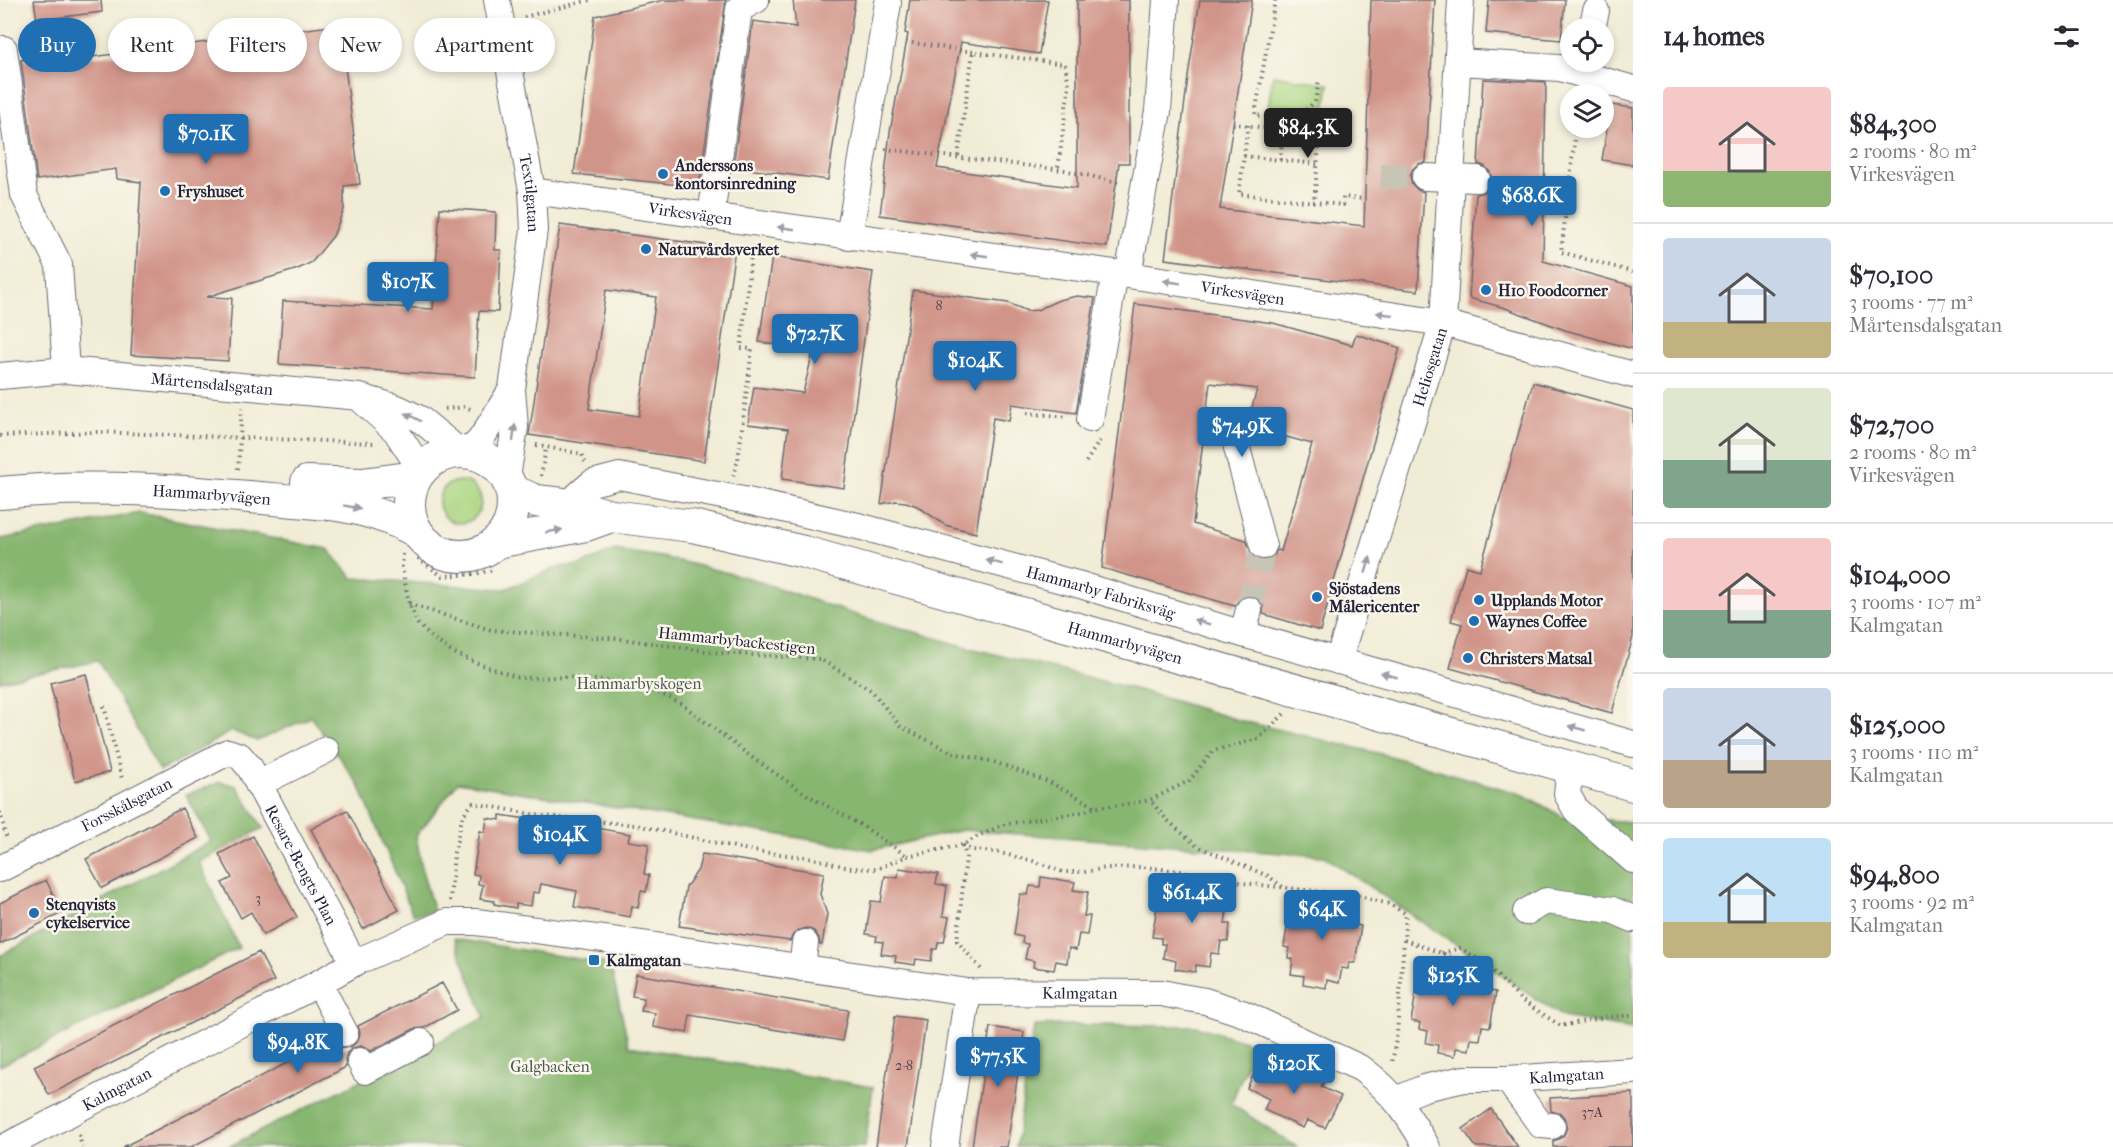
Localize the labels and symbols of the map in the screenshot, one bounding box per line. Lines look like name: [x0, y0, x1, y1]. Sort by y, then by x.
pin: $84.3K: [1259, 108, 1357, 159]
pin: $70.1K: [157, 114, 255, 165]
street label: Textilgatan: [515, 152, 543, 233]
place label: Anderssons kontorsinredning: [674, 156, 796, 194]
marker: Anderssons kontorsinredning: [656, 167, 670, 181]
pin: $68.6K: [1483, 176, 1581, 227]
place label: Fryshuset: [176, 182, 244, 202]
marker: Fryshuset: [158, 184, 172, 198]
street label: Virkesvägen: [646, 198, 734, 229]
one-way arrow: [776, 224, 795, 233]
place label: Naturvårdsverket: [658, 240, 779, 259]
marker: Naturvårdsverket: [639, 242, 653, 256]
one-way arrow: [969, 250, 988, 259]
pin: $107K: [366, 262, 450, 313]
one-way arrow: [1162, 277, 1181, 286]
street label: Virkesvägen: [1198, 277, 1287, 309]
place label: H10 Foodcorner: [1498, 281, 1609, 300]
marker: H10 Foodcorner: [1479, 283, 1493, 297]
house number: 8: [935, 297, 943, 314]
one-way arrow: [1376, 310, 1395, 319]
pin: $72.7K: [766, 314, 864, 365]
street label: Heliosgatan: [1409, 324, 1451, 409]
pin: $104K: [933, 341, 1017, 392]
street label: Mårtensdalsgatan: [150, 369, 275, 399]
pin: $74.9K: [1193, 407, 1291, 458]
one-way arrow: [405, 412, 422, 422]
one-way arrow: [509, 424, 519, 443]
street label: Hammarbyvägen: [152, 481, 272, 509]
one-way arrow: [342, 503, 361, 512]
one-way arrow: [545, 526, 564, 535]
one-way arrow: [1364, 556, 1373, 574]
one-way arrow: [985, 557, 1003, 567]
street label: Hammarby Fabriksväg: [1024, 562, 1178, 623]
place label: Sjöstadens Målericenter: [1328, 579, 1420, 616]
marker: Sjöstadens Målericenter: [1310, 590, 1324, 604]
place label: Upplands Motor: [1490, 591, 1604, 611]
marker: Upplands Motor: [1472, 593, 1486, 607]
place label: Waynes Coffee: [1485, 612, 1587, 632]
marker: Waynes Coffee: [1467, 614, 1481, 628]
one-way arrow: [1193, 617, 1211, 626]
street label: Hammarbyvägen: [1065, 618, 1185, 668]
street label: Hammarbybackestigen: [657, 623, 817, 658]
place label: Christers Matsal: [1480, 649, 1593, 668]
marker: Christers Matsal: [1461, 651, 1475, 665]
one-way arrow: [1380, 670, 1398, 679]
park label: Hammarbyskogen: [576, 674, 702, 693]
one-way arrow: [1568, 723, 1586, 733]
street label: Forsskålsgatan: [78, 773, 176, 836]
street label: Resare-Bengts Plan: [261, 801, 341, 929]
pin: $104K: [518, 815, 602, 866]
pin: $61.4K: [1143, 873, 1241, 924]
house number: 3: [255, 890, 261, 907]
pin: $64K: [1286, 890, 1358, 941]
place label: Stenqvists cykelservice: [46, 895, 130, 933]
marker: Stenqvists cykelservice: [27, 906, 41, 920]
place label: Kalmgatan: [606, 951, 682, 971]
marker: Kalmgatan: [587, 953, 601, 967]
pin: $125K: [1411, 956, 1495, 1007]
street label: Kalmgatan: [1042, 983, 1118, 1003]
pin: $94.8K: [249, 1023, 347, 1074]
pin: $77.5K: [949, 1037, 1047, 1088]
pin: $120K: [1252, 1044, 1336, 1095]
park label: Galgbacken: [510, 1057, 591, 1076]
house number: 2-8: [895, 1057, 913, 1074]
street label: Kalmgatan: [79, 1063, 155, 1115]
street label: Kalmgatan: [1528, 1064, 1605, 1088]
house number: 37A: [1581, 1104, 1604, 1121]

